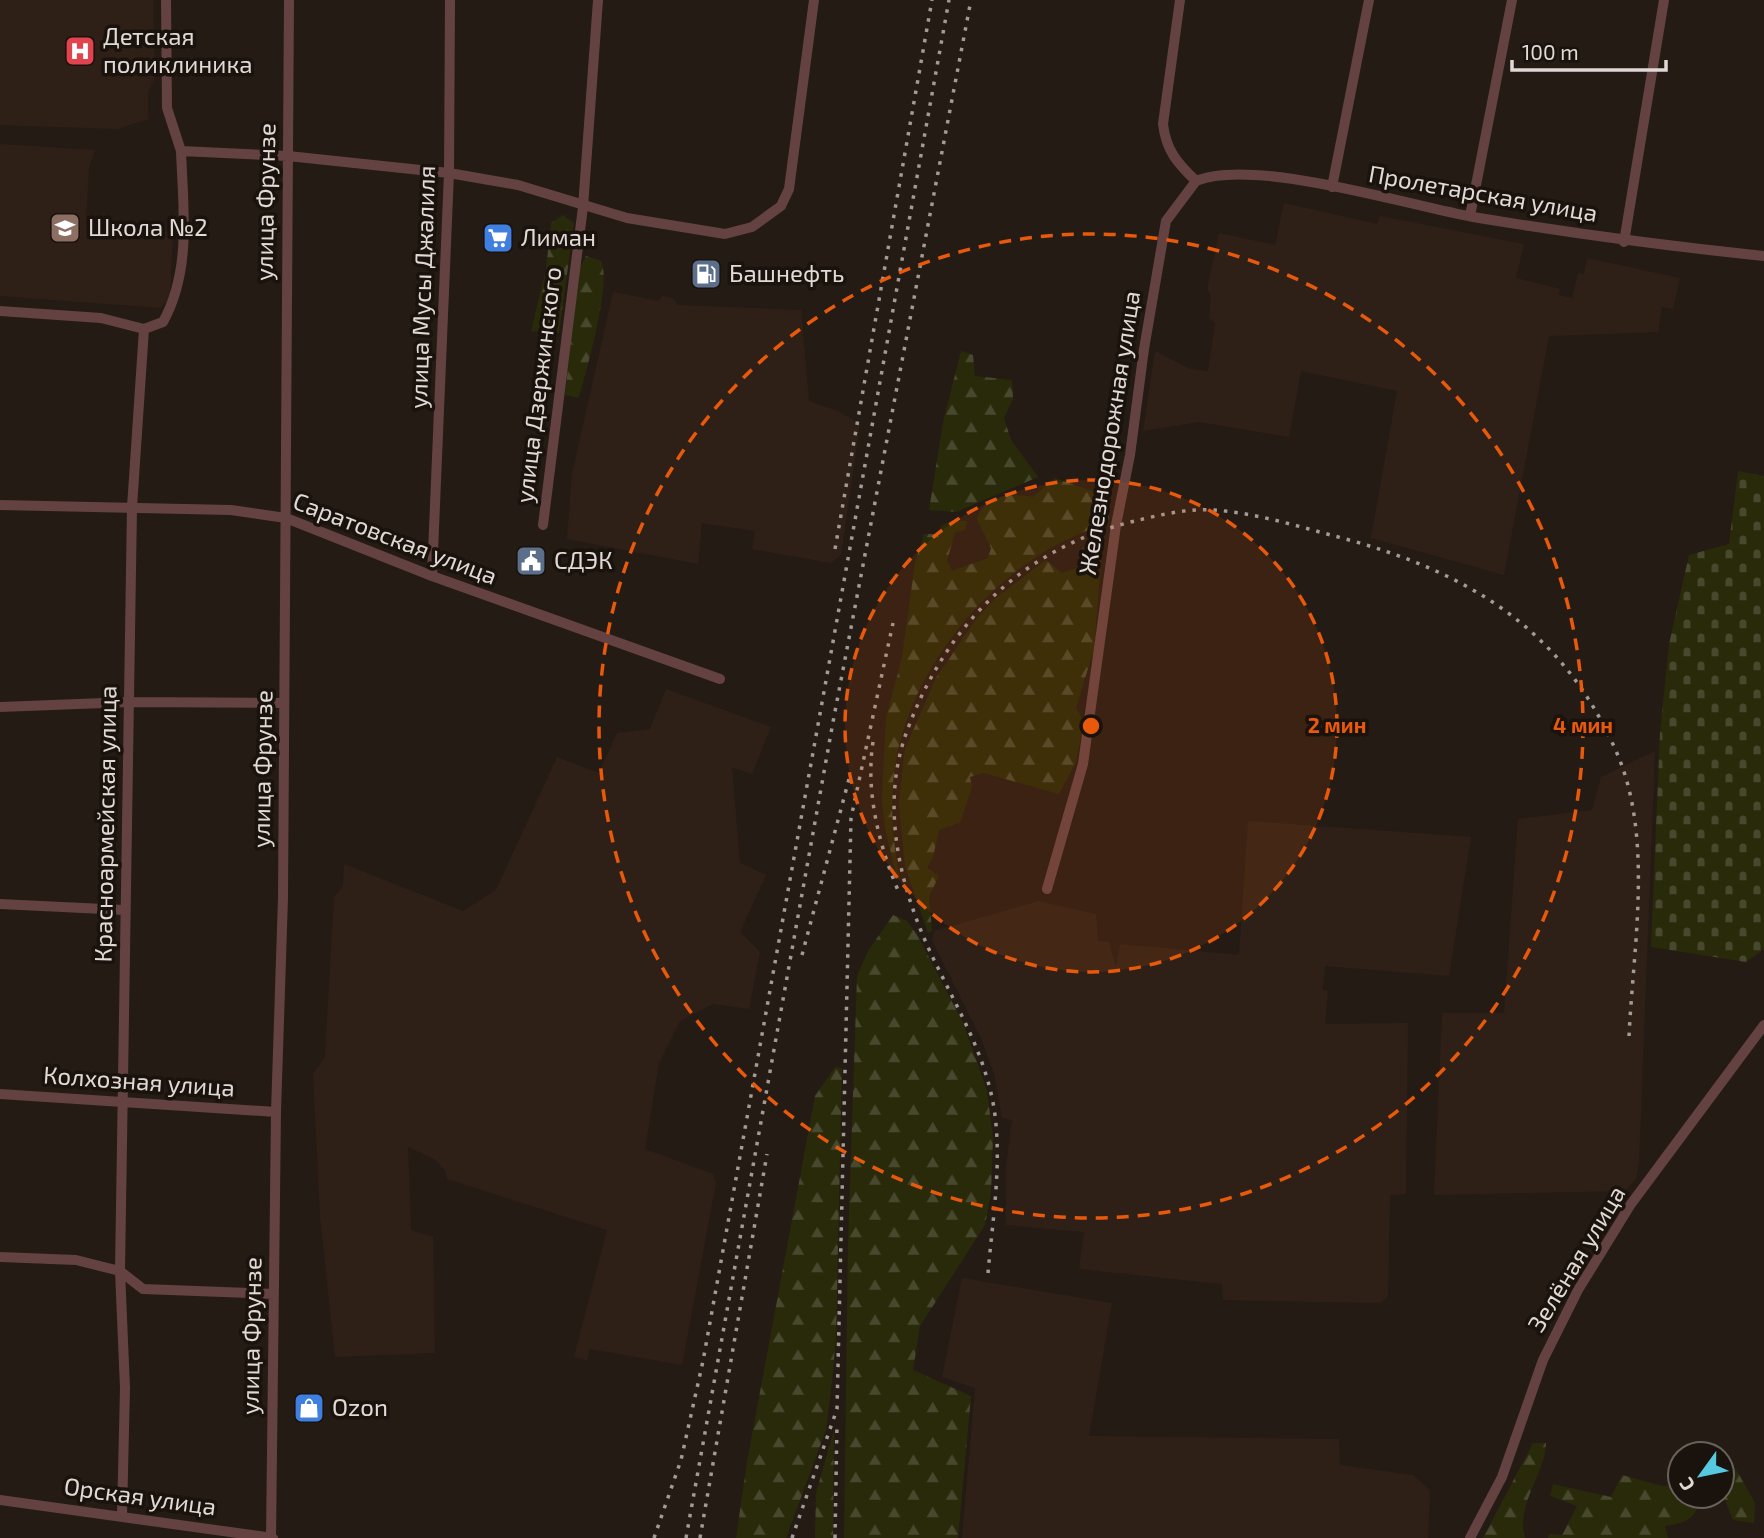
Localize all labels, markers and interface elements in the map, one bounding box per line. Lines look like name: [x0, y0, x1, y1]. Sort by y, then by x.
place label: Детская поликлиника: [103, 21, 253, 78]
scale bar: [1512, 28, 1666, 72]
hospital icon: Детская поликлиника: [63, 34, 97, 68]
text: 100 m: [1522, 39, 1579, 64]
street label: улица Фрунзе: [249, 123, 281, 281]
street label: Пролетарская улица: [1366, 158, 1600, 228]
street label: улица Мусы Джалиля: [403, 165, 441, 409]
school or university icon: Школа №2: [48, 211, 82, 245]
place label: Школа №2: [88, 212, 208, 241]
supermarket icon: Лиман: [481, 221, 515, 255]
place label: Лиман: [521, 222, 596, 251]
fuel station icon: Башнефть: [689, 257, 723, 291]
place label: Башнефть: [729, 258, 844, 287]
street label: улица Дзержинского: [509, 265, 567, 505]
street label: Железнодорожная улица: [1072, 289, 1146, 577]
street label: Саратовская улица: [289, 485, 502, 591]
public building icon: СДЭК: [514, 544, 548, 578]
place label: СДЭК: [554, 545, 613, 574]
street label: Красноармейская улица: [88, 685, 122, 963]
street label: улица Фрунзе: [246, 690, 278, 848]
text: 2 мин: [1308, 712, 1366, 737]
text: 4 мин: [1553, 712, 1613, 737]
centre of rings: [1079, 714, 1103, 738]
street label: Колхозная улица: [42, 1059, 236, 1103]
street label: Зелёная улица: [1521, 1180, 1632, 1337]
street label: улица Фрунзе: [235, 1257, 267, 1415]
shop icon: Ozon: [292, 1391, 326, 1425]
place label: Ozon: [332, 1392, 388, 1421]
north arrow: [1666, 1440, 1736, 1510]
street label: Орская улица: [62, 1470, 218, 1522]
text: С: [1674, 1474, 1699, 1495]

